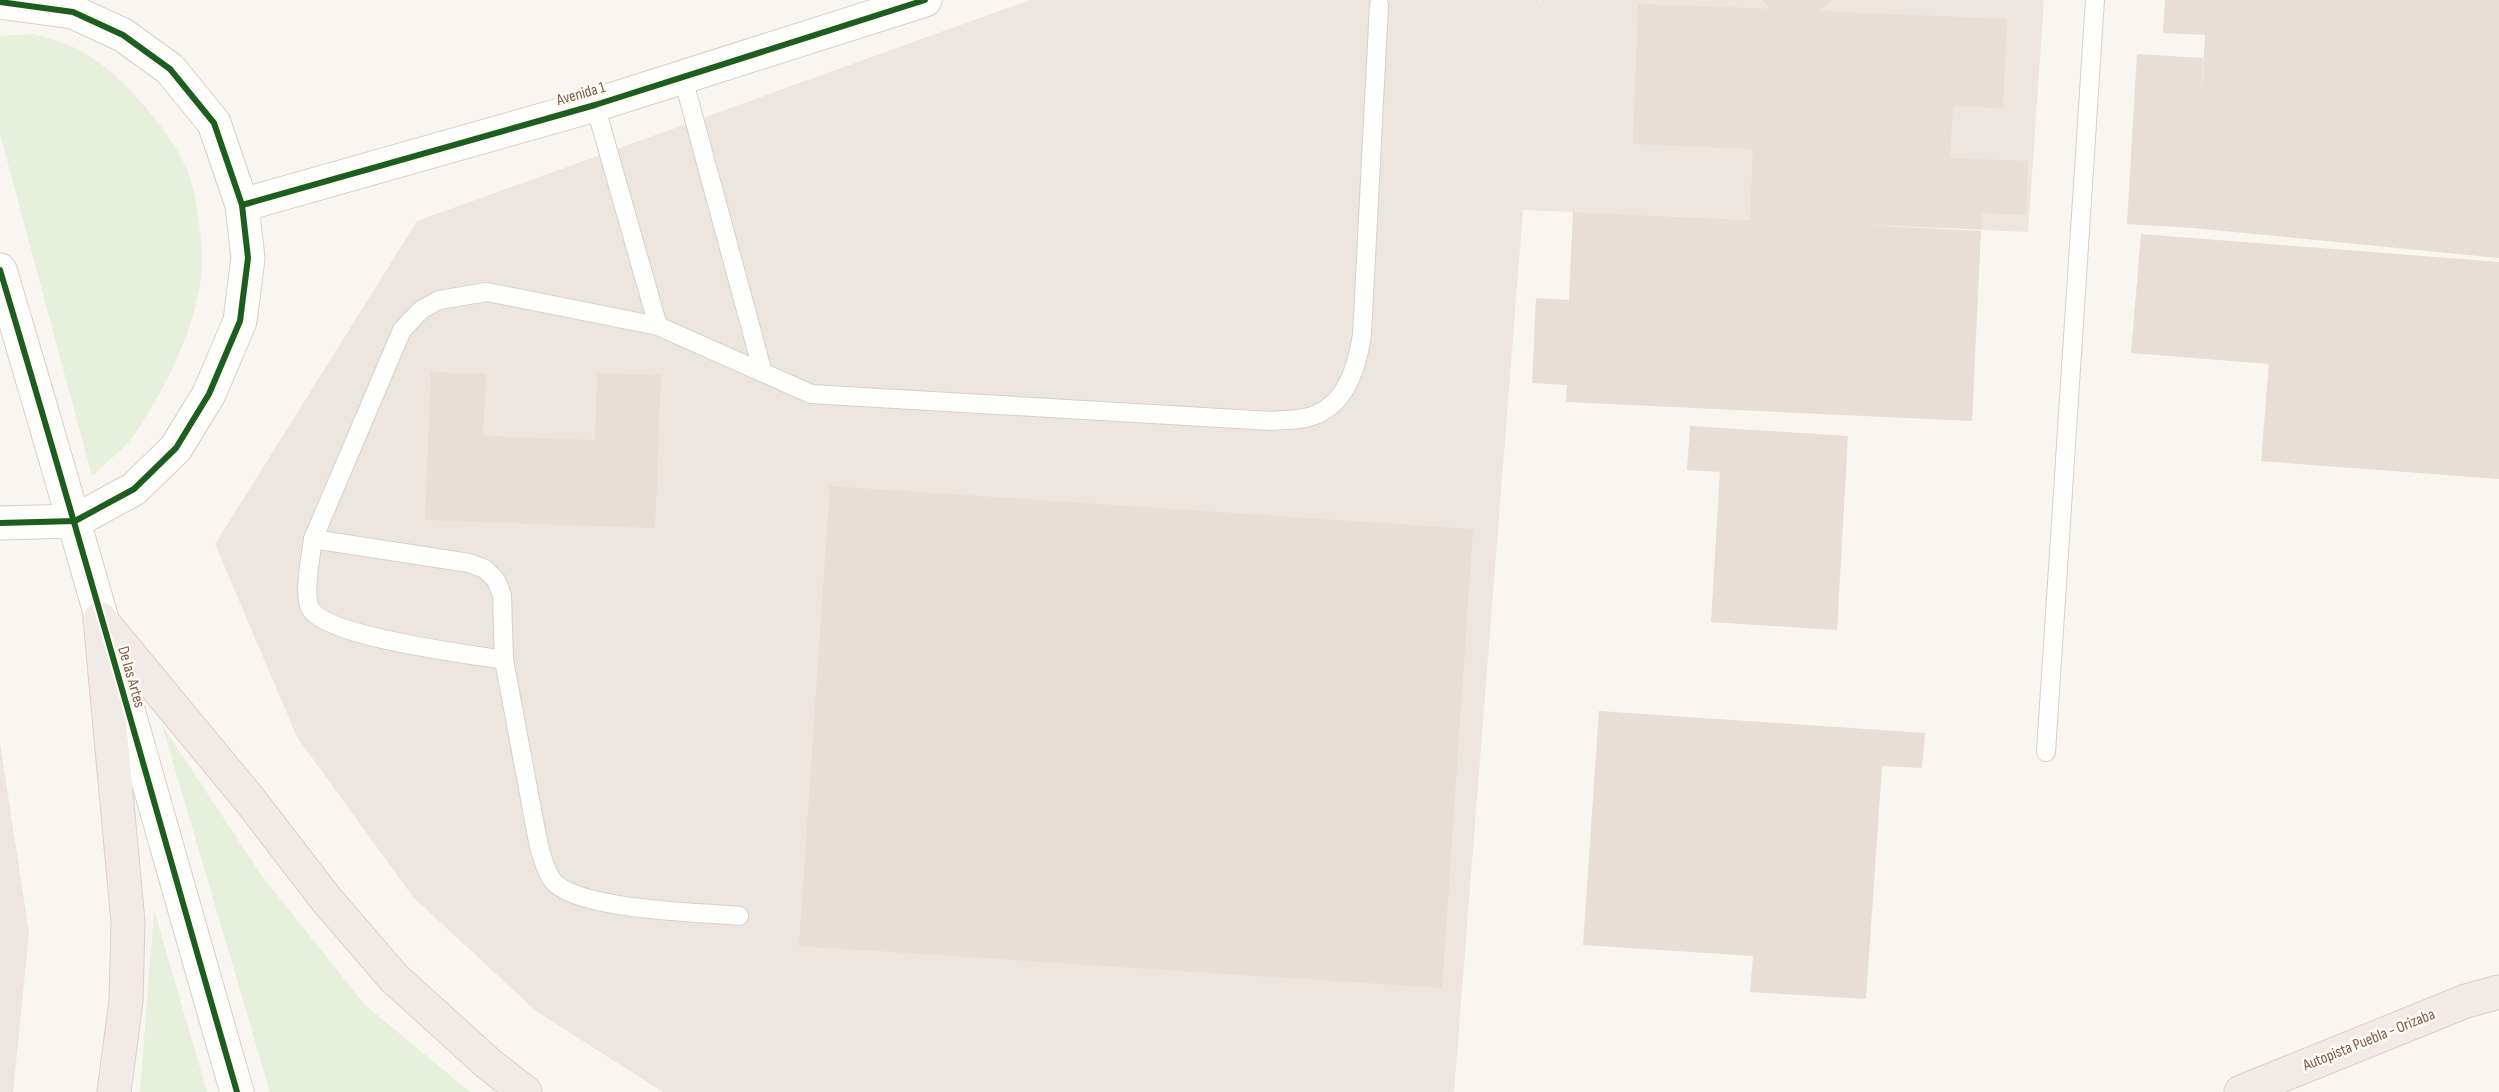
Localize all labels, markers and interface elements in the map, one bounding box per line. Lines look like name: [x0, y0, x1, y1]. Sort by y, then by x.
street label: Avenida 1: [553, 78, 608, 110]
street label: De las Artes: [113, 644, 149, 710]
street label: Autopista Puebla - Orizaba: [2299, 1005, 2438, 1076]

